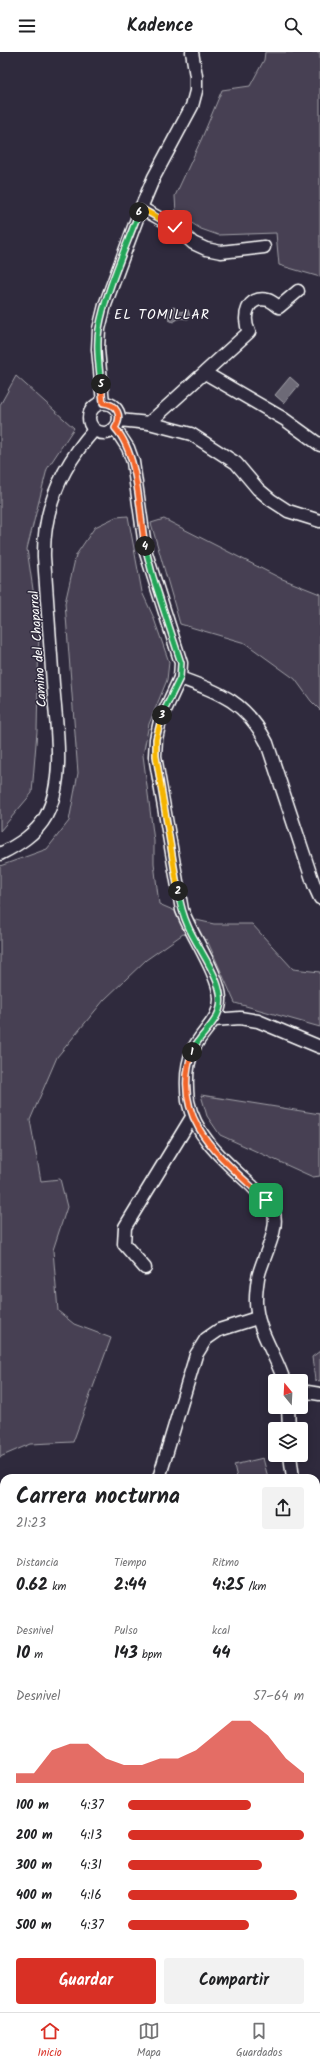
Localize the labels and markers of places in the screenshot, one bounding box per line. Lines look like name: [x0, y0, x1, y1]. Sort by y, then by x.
pin: 6: [129, 202, 149, 222]
pin: [158, 210, 192, 244]
pin: 5: [91, 374, 111, 394]
pin: 4: [135, 536, 155, 556]
pin: 3: [152, 705, 172, 725]
pin: 2: [168, 881, 188, 901]
pin: 1: [182, 1042, 202, 1062]
pin: [249, 1183, 283, 1217]

